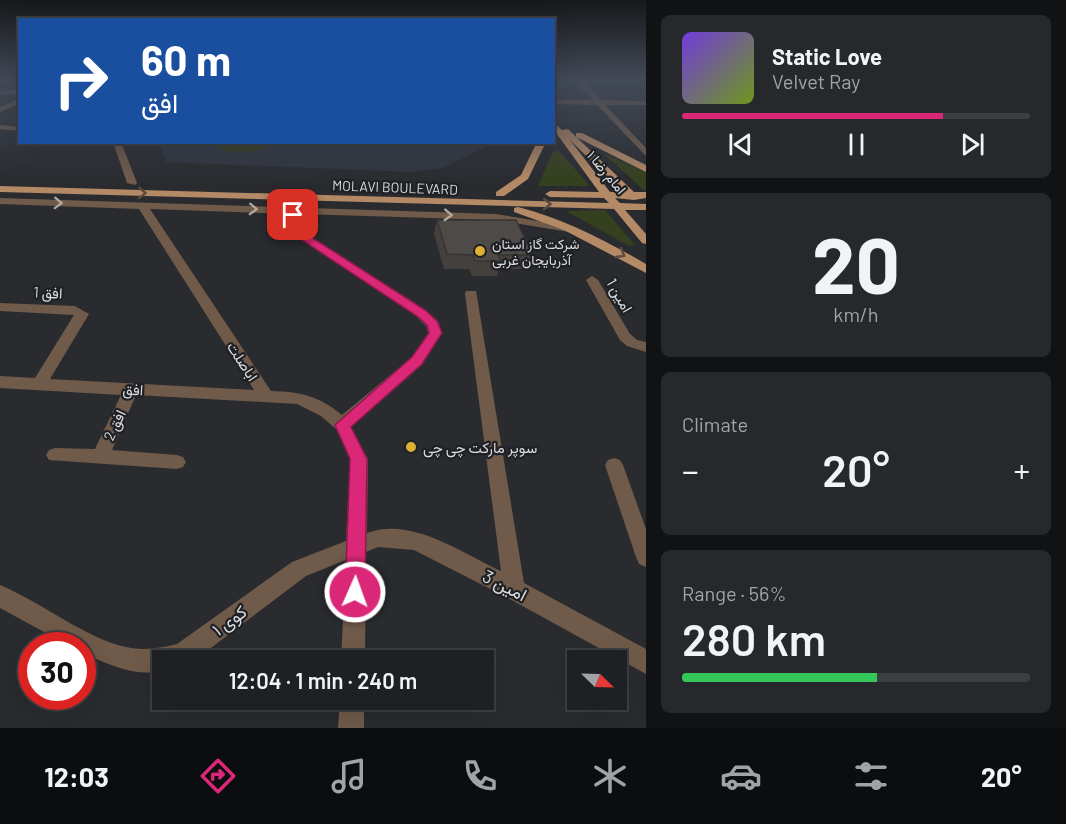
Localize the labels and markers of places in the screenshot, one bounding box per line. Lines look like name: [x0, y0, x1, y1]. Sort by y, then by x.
pin: [267, 189, 318, 240]
place label: شرکت گاز استان آذربایجان غربی: [492, 235, 579, 269]
marker: شرکت گاز استان آذربایجان غربی: [473, 244, 487, 258]
place label: سوپر مارکت چی چی: [423, 438, 537, 458]
marker: سوپر مارکت چی چی: [404, 440, 418, 454]

